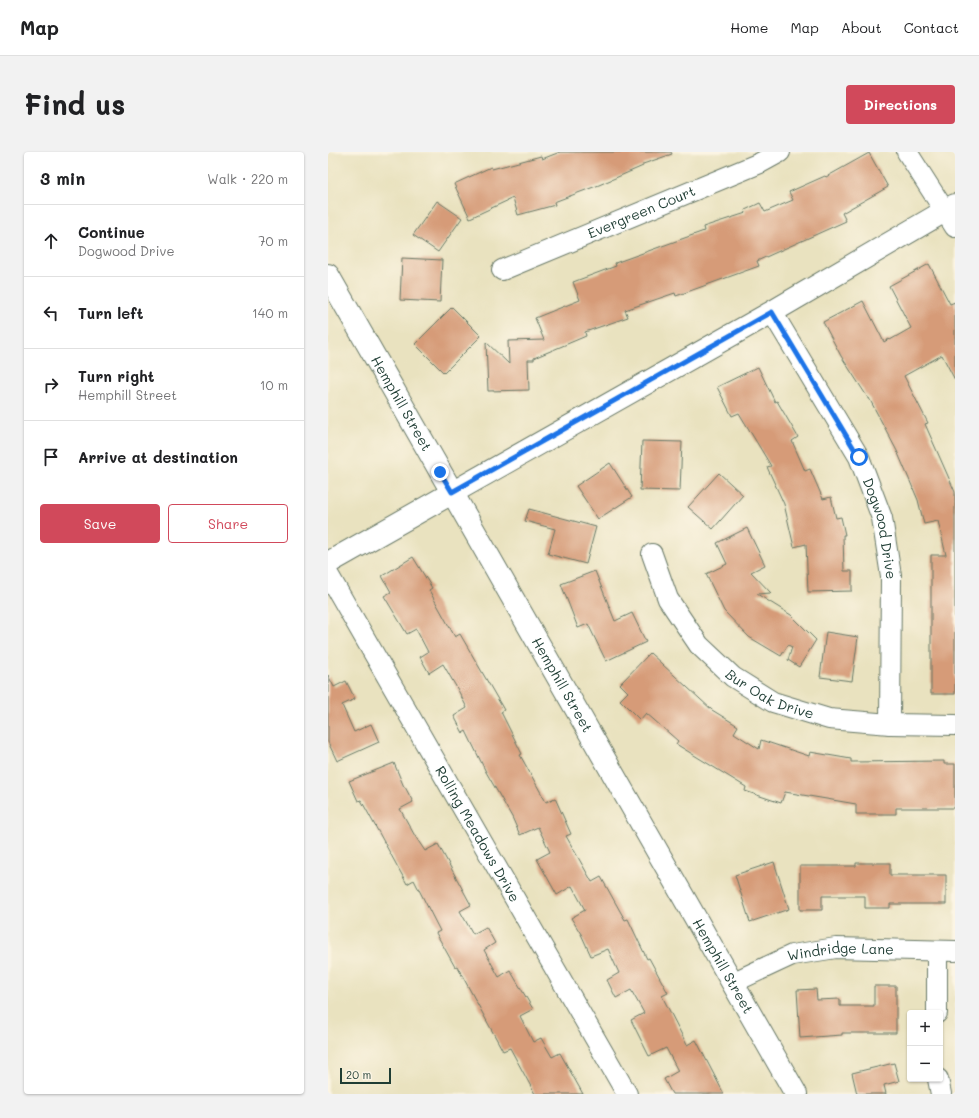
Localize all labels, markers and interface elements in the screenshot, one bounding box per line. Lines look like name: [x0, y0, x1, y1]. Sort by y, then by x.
text: Map: [20, 15, 59, 40]
text: Home: [730, 18, 768, 37]
text: Map: [790, 18, 819, 37]
text: About: [841, 18, 882, 37]
text: Contact: [904, 18, 959, 37]
button: Directions: [846, 85, 955, 124]
text: Find us: [24, 86, 125, 122]
text: 3 min: [40, 167, 85, 189]
text: Walk · 220 m: [207, 170, 288, 187]
street label: Evergreen Court: [585, 181, 698, 243]
text: Continue: [78, 222, 145, 242]
icon: ahead: [40, 230, 62, 252]
text: 70 m: [258, 232, 288, 249]
text: Dogwood Drive: [78, 242, 174, 259]
icon: left: [40, 302, 62, 324]
text: Turn left: [78, 303, 143, 323]
text: 140 m: [252, 304, 288, 321]
street label: Hemphill Street: [367, 352, 437, 454]
text: Turn right: [78, 366, 155, 386]
icon: right: [40, 374, 62, 396]
text: 10 m: [260, 376, 288, 393]
text: Hemphill Street: [78, 386, 177, 403]
icon: arrive: [40, 446, 62, 468]
text: Arrive at destination: [78, 447, 238, 467]
route start: [850, 448, 868, 466]
route end: [431, 463, 449, 481]
street label: Dogwood Drive: [859, 475, 901, 580]
button: Save: [40, 504, 160, 543]
button: Share: [168, 504, 288, 543]
street label: Hemphill Street: [528, 633, 597, 736]
street label: Bur Oak Drive: [722, 665, 816, 723]
street label: Rolling Meadows Drive: [431, 762, 525, 905]
street label: Hemphill Street: [689, 915, 758, 1017]
street label: Windridge Lane: [786, 937, 894, 965]
map controls: [907, 1010, 943, 1082]
button: +: [907, 1010, 943, 1046]
button: −: [907, 1046, 943, 1082]
scale bar: [340, 1066, 391, 1085]
text: 20 m: [346, 1067, 371, 1082]

